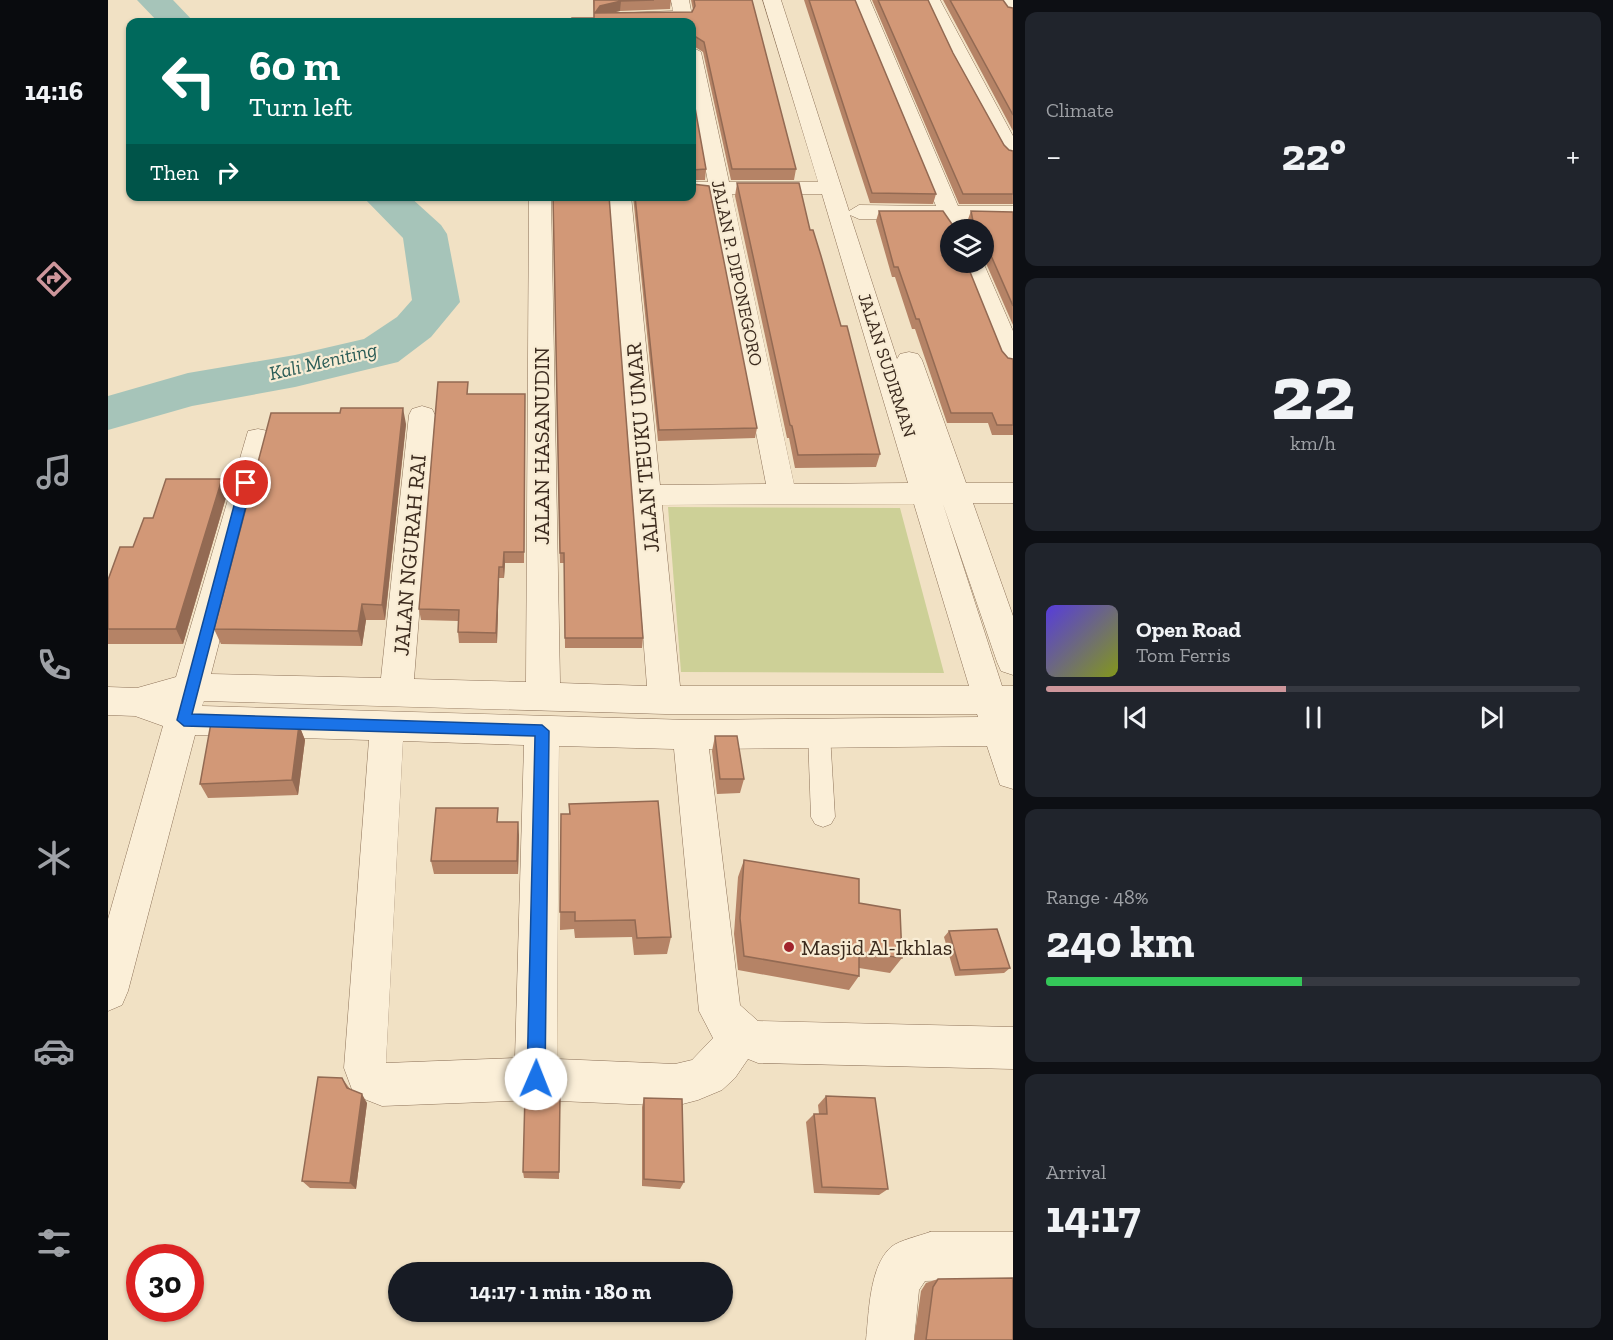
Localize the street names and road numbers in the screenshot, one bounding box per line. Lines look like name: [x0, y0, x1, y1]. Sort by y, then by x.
street label: JALAN P. DIPONEGORO: [707, 178, 767, 368]
street label: JALAN SUDIRMAN: [853, 290, 921, 440]
street label: JALAN TEUKU UMAR: [620, 341, 665, 554]
street label: JALAN HASANUDIN: [528, 347, 555, 545]
street label: JALAN NGURAH RAI: [387, 453, 432, 657]

